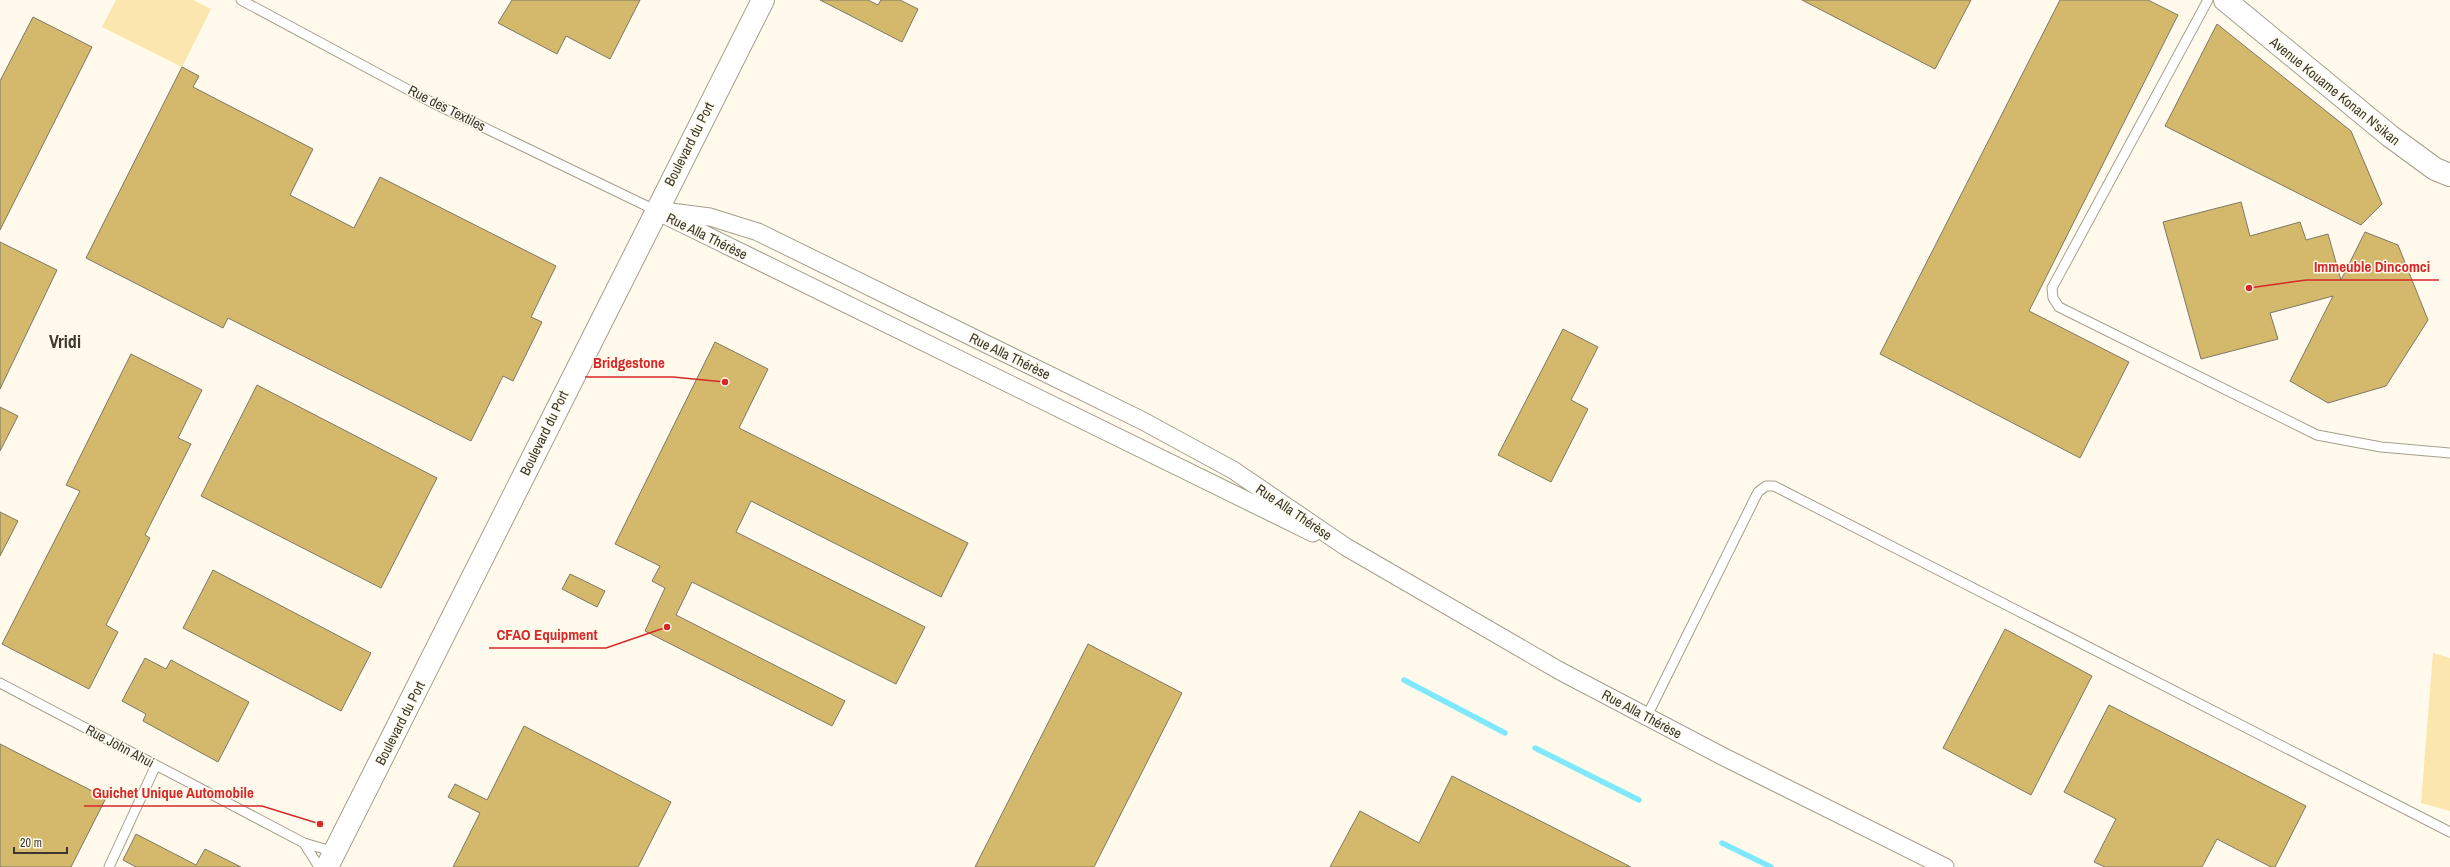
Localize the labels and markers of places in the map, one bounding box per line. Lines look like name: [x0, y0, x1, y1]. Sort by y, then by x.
callout: Immeuble Dincomci: [2306, 253, 2439, 280]
callout: Bridgestone: [585, 350, 673, 377]
callout: CFAO Equipment: [489, 621, 606, 648]
callout: Guichet Unique Automobile: [84, 779, 262, 806]

